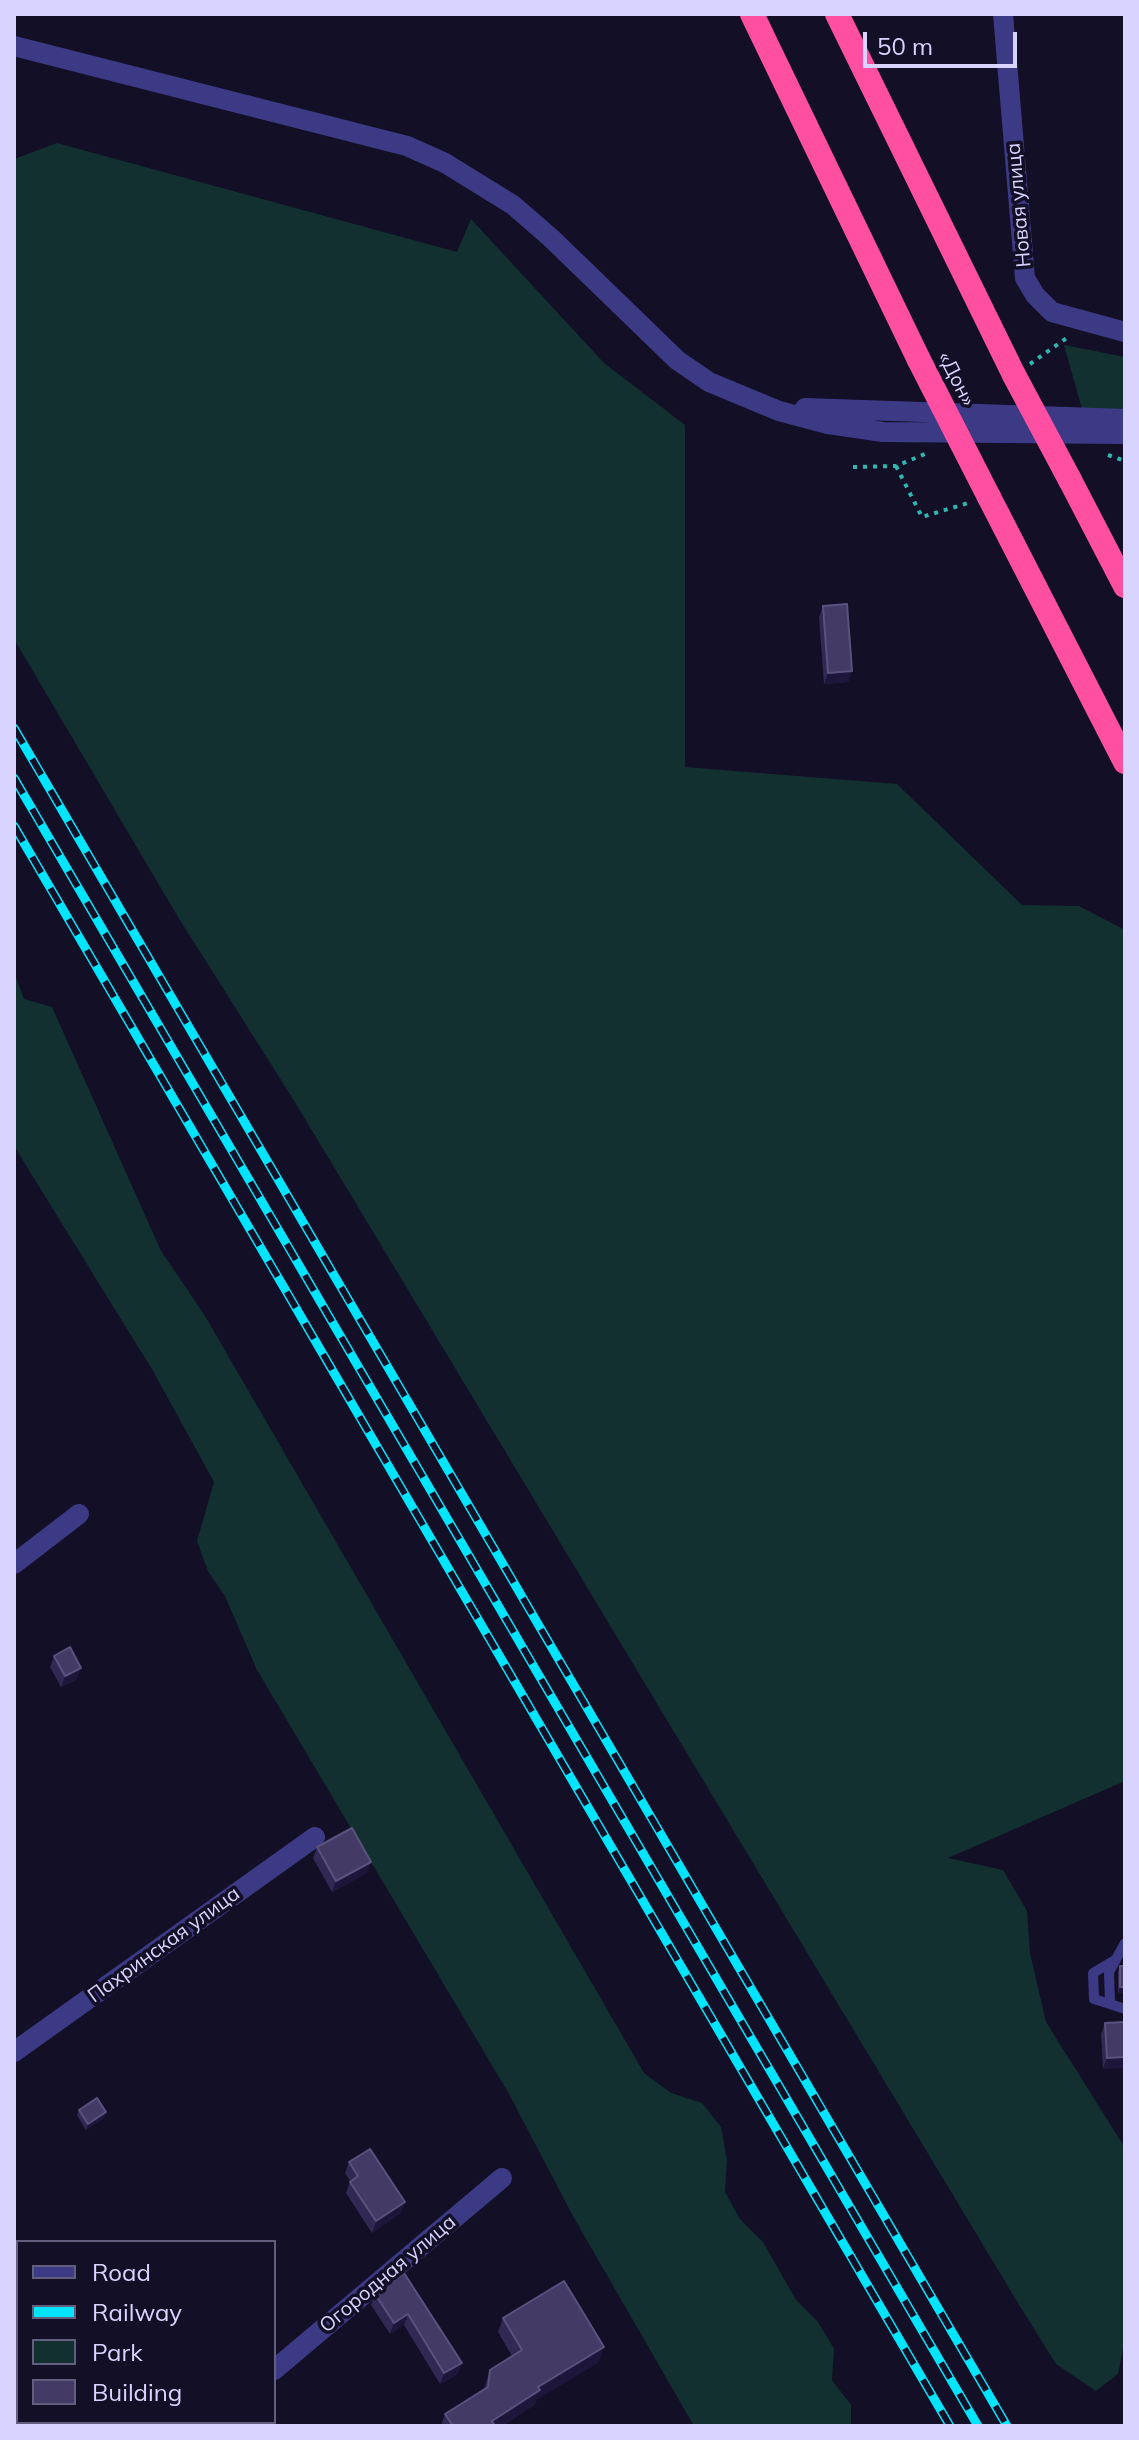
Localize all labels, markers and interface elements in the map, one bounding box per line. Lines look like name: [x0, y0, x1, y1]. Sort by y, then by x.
scale bar: [867, 16, 1021, 66]
text: 50 m: [877, 31, 933, 61]
street label: Новая улица: [1002, 142, 1036, 268]
street label: «Дон»: [932, 348, 980, 410]
street label: Пахринская улица: [83, 1882, 245, 2008]
street label: Огородная улица: [315, 2210, 461, 2338]
legend: [16, 2240, 276, 2424]
text: Road: [92, 2257, 151, 2287]
text: Railway: [92, 2297, 182, 2327]
text: Park: [92, 2337, 143, 2367]
text: Building: [92, 2377, 182, 2407]

